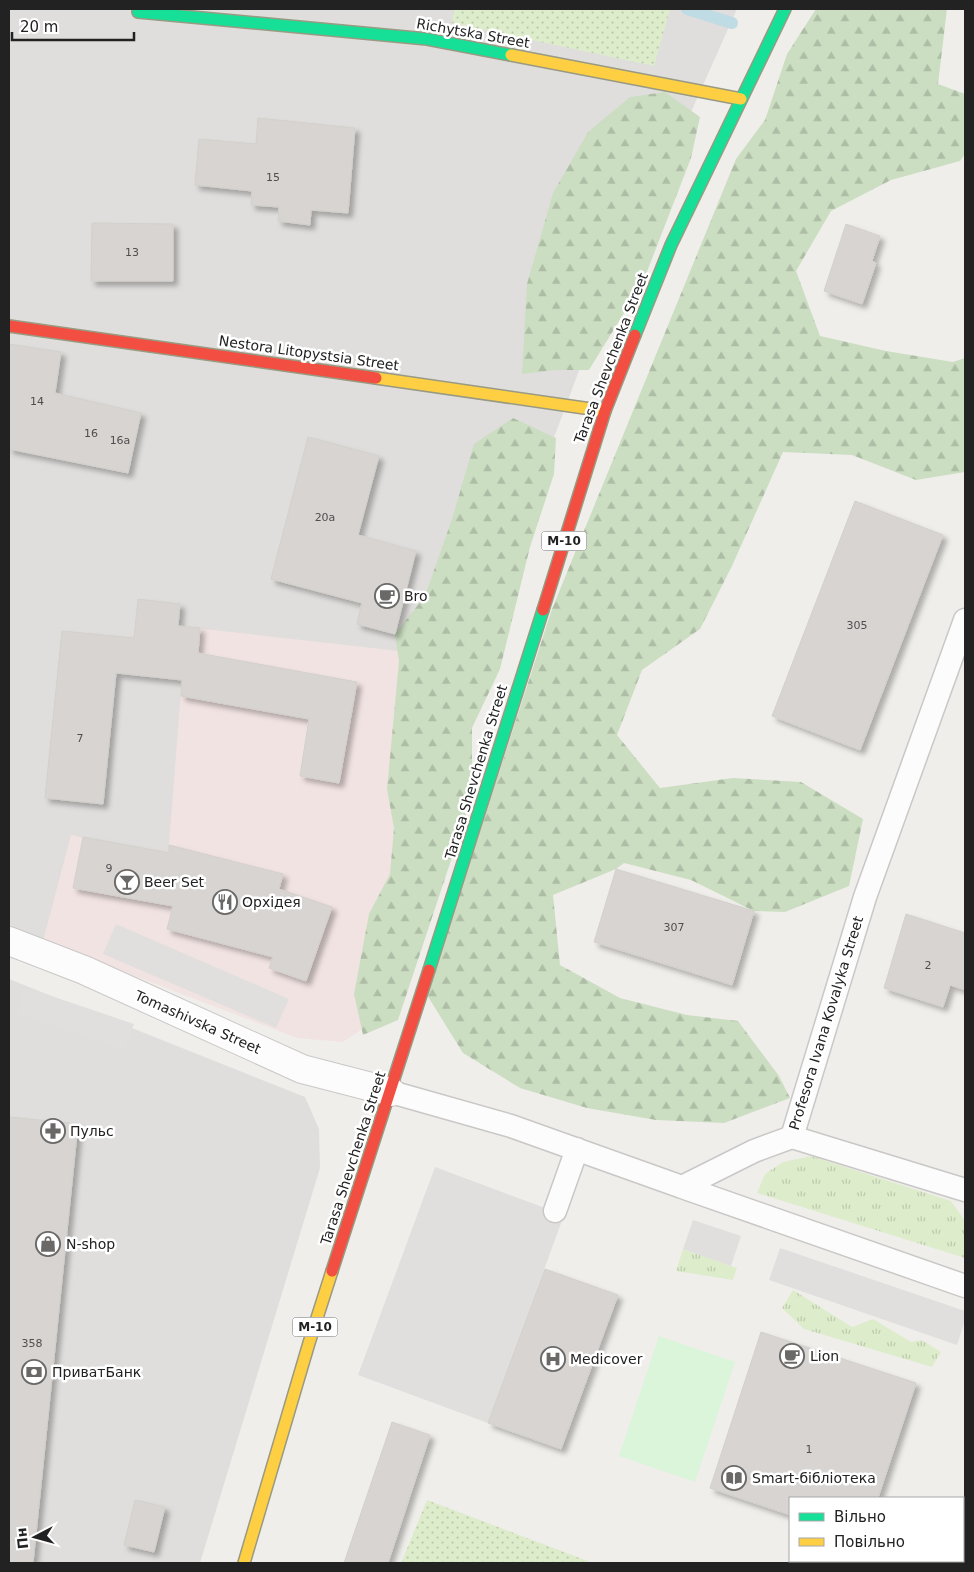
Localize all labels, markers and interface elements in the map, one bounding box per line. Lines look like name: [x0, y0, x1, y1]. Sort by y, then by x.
scale bar: [12, 10, 135, 42]
street label: Richytska Street: [415, 15, 531, 51]
text: 20 m: [20, 18, 58, 36]
house number: 15: [266, 171, 280, 184]
house number: 13: [125, 246, 139, 259]
street label: Tarasa Shevchenka Street: [571, 270, 651, 447]
street label: Nestora Litopystsia Street: [218, 332, 401, 374]
house number: 14: [30, 395, 44, 408]
house number: 16: [84, 427, 98, 440]
house number: 16а: [110, 434, 130, 447]
house number: 20а: [315, 511, 335, 524]
road number: М-10: [542, 532, 586, 550]
cafe icon: Bro: [374, 583, 400, 609]
place label: Bro: [404, 588, 428, 604]
house number: 305: [847, 619, 868, 632]
street label: Tarasa Shevchenka Street: [442, 682, 510, 862]
house number: 7: [77, 732, 84, 745]
house number: 9: [106, 862, 113, 875]
bar icon: Beer Set: [114, 869, 140, 895]
place label: Beer Set: [144, 874, 205, 890]
restaurant icon: Орхідея: [212, 889, 238, 915]
place label: Орхідея: [242, 894, 301, 910]
street label: Profesora Ivana Kovalyka Street: [786, 914, 866, 1132]
house number: 307: [664, 921, 685, 934]
house number: 2: [925, 959, 932, 972]
street label: Tomashivska Street: [132, 987, 264, 1057]
street label: Tarasa Shevchenka Street: [317, 1069, 389, 1248]
pharmacy icon: Пульс: [40, 1118, 66, 1144]
place label: Пульс: [70, 1123, 114, 1139]
shop icon: N-shop: [35, 1231, 61, 1257]
place label: N-shop: [66, 1236, 115, 1252]
road number: М-10: [292, 1318, 338, 1336]
house number: 358: [22, 1337, 43, 1350]
cafe icon: Lion: [779, 1343, 805, 1369]
hospital icon: Medicover: [540, 1346, 566, 1372]
place label: Lion: [810, 1348, 839, 1364]
place label: Medicover: [570, 1351, 643, 1367]
bank icon: ПриватБанк: [21, 1359, 47, 1385]
place label: ПриватБанк: [52, 1364, 141, 1380]
house number: 1: [806, 1443, 813, 1456]
library icon: Smart-бібліотека: [721, 1465, 747, 1491]
place label: Smart-бібліотека: [752, 1470, 876, 1486]
legend: [789, 1497, 964, 1562]
text: Вільно: [834, 1508, 886, 1526]
north arrow: [10, 1512, 60, 1562]
text: Пн: [13, 1527, 31, 1550]
text: Повільно: [834, 1533, 905, 1551]

